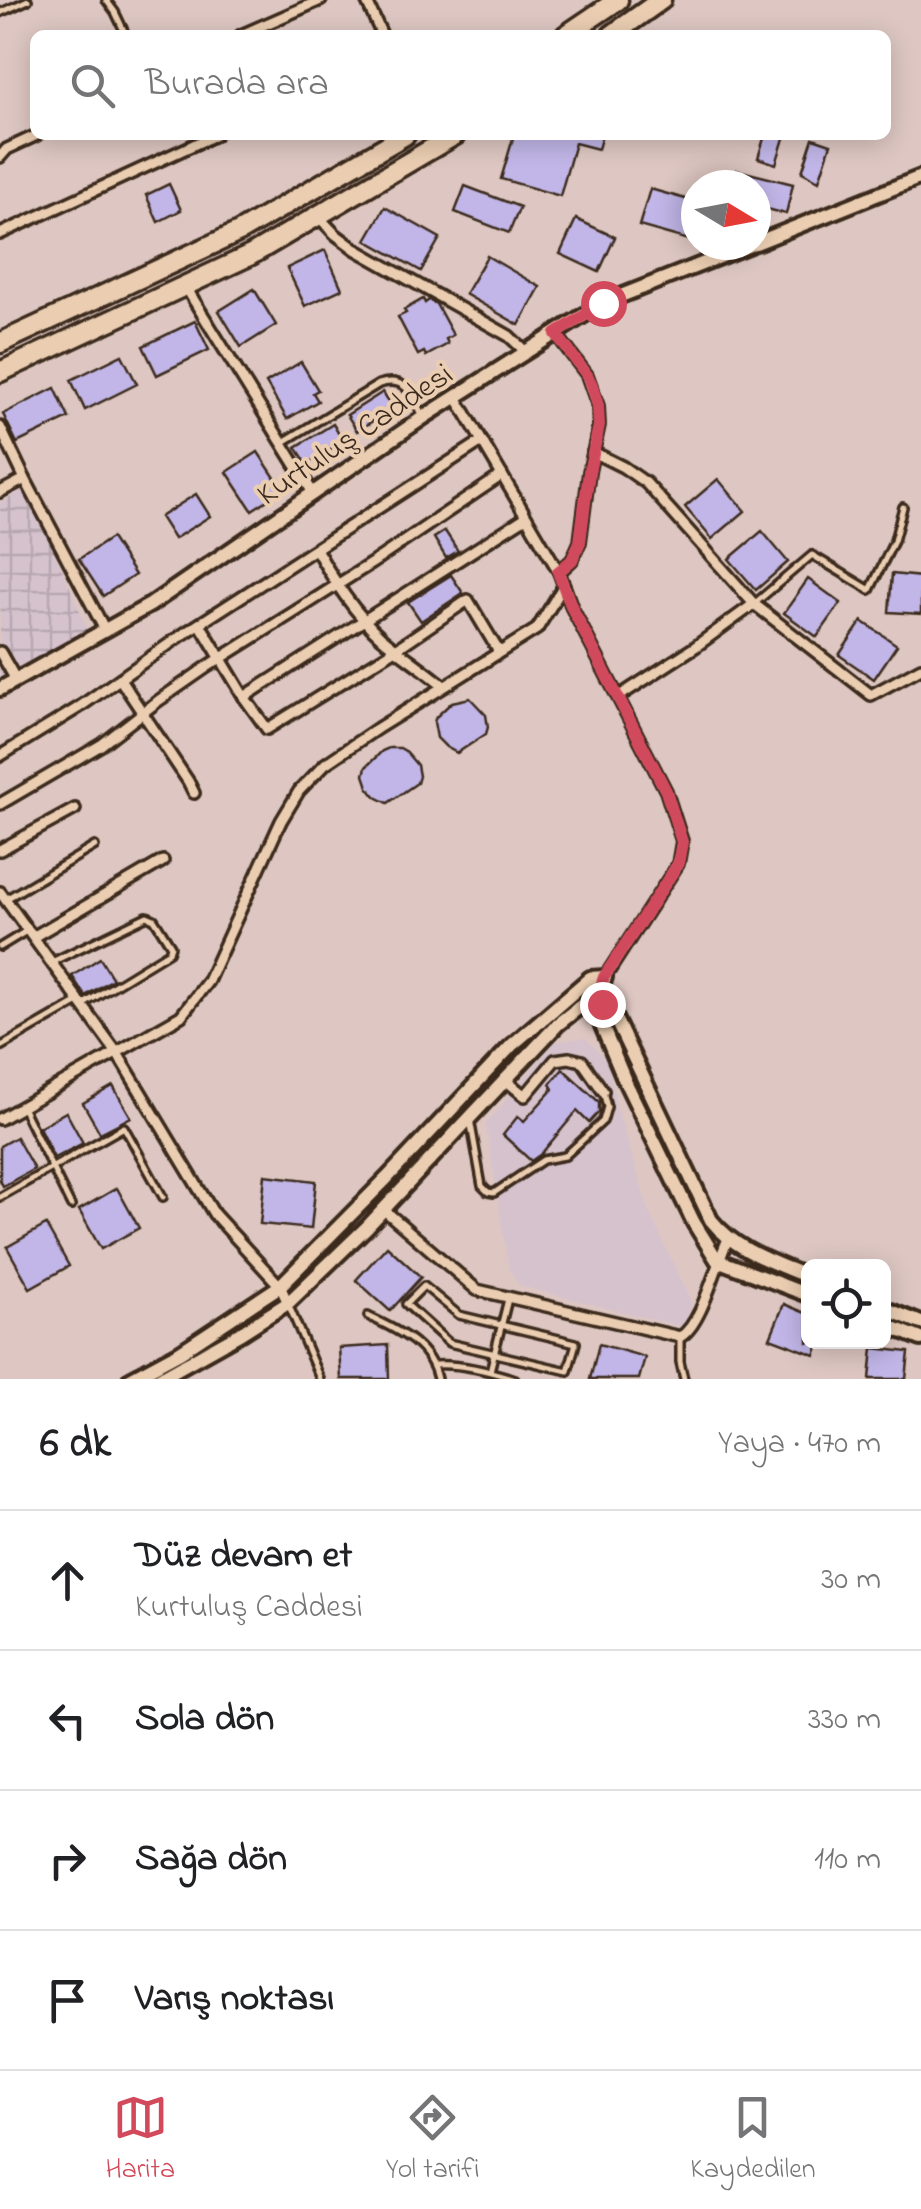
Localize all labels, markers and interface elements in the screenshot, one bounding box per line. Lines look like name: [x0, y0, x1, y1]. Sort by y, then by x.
search box: [30, 30, 891, 140]
text: Burada ara: [145, 57, 329, 113]
icon: search: [65, 58, 120, 113]
north arrow: [681, 170, 771, 260]
route start: [581, 281, 627, 327]
street label: Kurtuluş Caddesi: [248, 353, 463, 519]
route end: [580, 982, 626, 1028]
map controls: [801, 1259, 891, 1349]
button: locate: [801, 1259, 891, 1349]
text: 6 dk: [40, 1414, 111, 1475]
text: Yaya · 470 m: [718, 1421, 881, 1468]
text: Düz devam et: [135, 1529, 352, 1585]
icon: ahead: [40, 1553, 95, 1608]
text: 30 m: [821, 1557, 881, 1604]
text: Kurtuluş Caddesi: [135, 1585, 363, 1632]
text: Sola dön: [135, 1692, 274, 1748]
icon: left: [40, 1693, 95, 1748]
text: 330 m: [808, 1697, 881, 1744]
text: Sağa dön: [135, 1832, 287, 1888]
icon: right: [40, 1833, 95, 1888]
text: 110 m: [814, 1837, 881, 1884]
text: Varış noktası: [135, 1972, 334, 2028]
icon: arrive: [40, 1973, 95, 2028]
tab: Harita: [105, 2090, 175, 2191]
tab: Yol tarifi: [386, 2090, 480, 2191]
tab: Kaydedilen: [690, 2090, 816, 2191]

